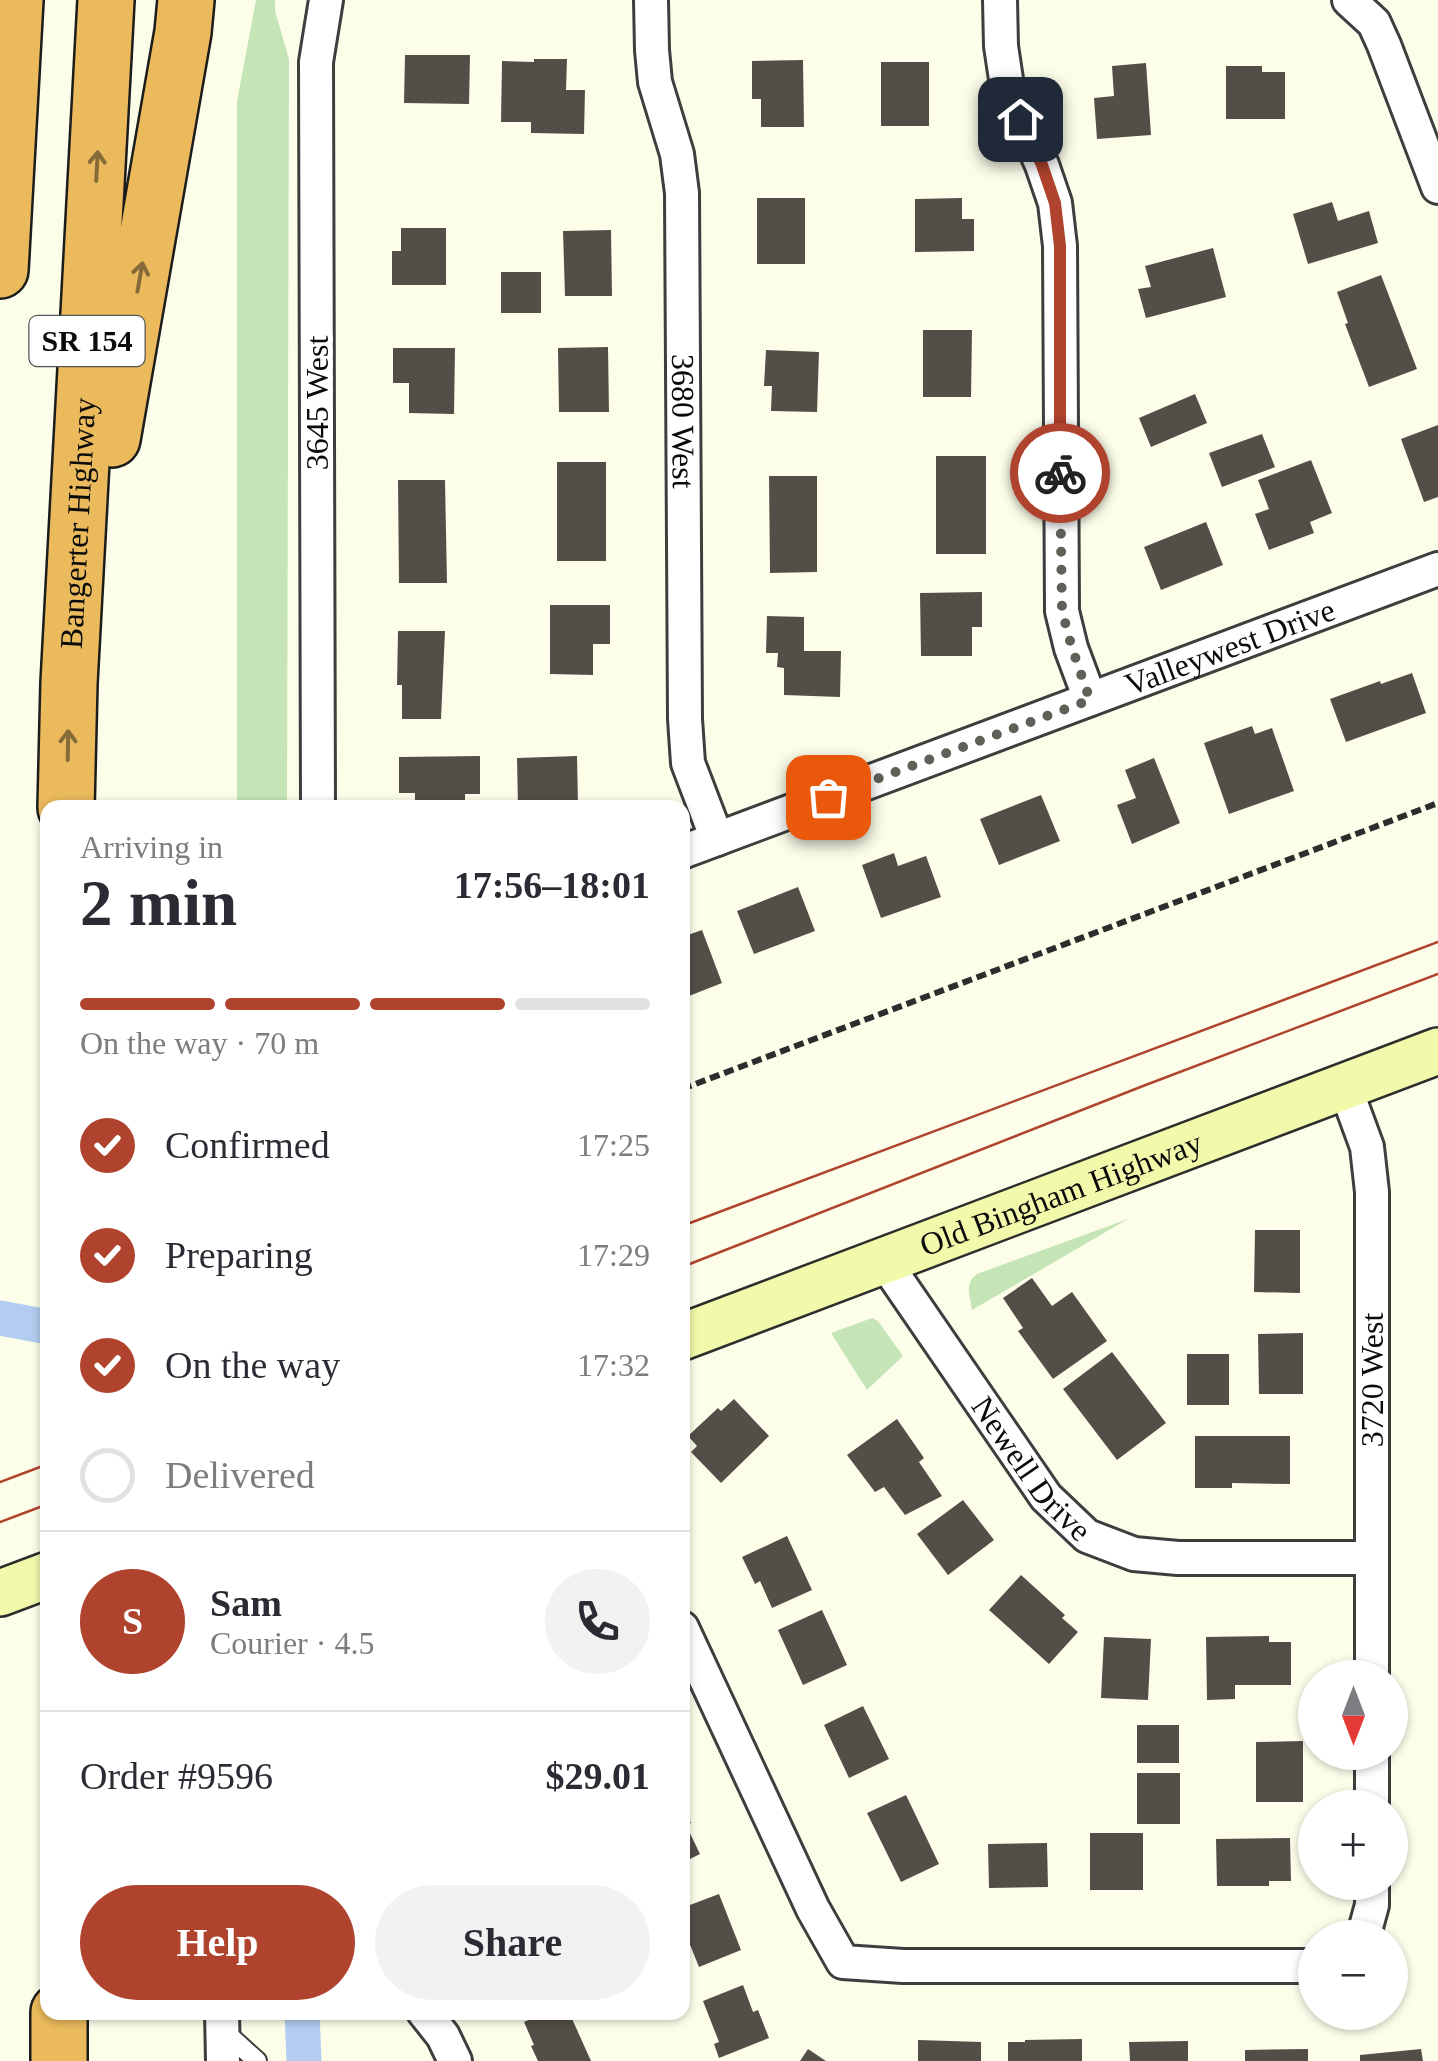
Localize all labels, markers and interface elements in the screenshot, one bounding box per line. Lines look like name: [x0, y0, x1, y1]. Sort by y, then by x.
pin: [978, 77, 1063, 162]
icon: home: [993, 92, 1048, 147]
one-way arrow: [88, 151, 107, 183]
one-way arrow: [131, 261, 150, 293]
road number: SR 154: [29, 316, 144, 366]
street label: 3645 West: [299, 336, 335, 470]
street label: 3680 West: [665, 354, 702, 489]
street label: Bangerter Highway: [53, 397, 102, 650]
courier: [1010, 423, 1110, 523]
icon: bike: [1033, 446, 1088, 501]
street label: Valleywest Drive: [1120, 591, 1340, 703]
one-way arrow: [58, 730, 77, 762]
pin: [786, 755, 871, 840]
icon: bag: [801, 770, 856, 825]
text: Arriving in: [80, 829, 223, 865]
text: 17:56–18:01: [454, 864, 650, 906]
text: 2 min: [80, 867, 237, 939]
text: On the way · 70 m: [80, 1025, 319, 1061]
icon: check: [80, 1118, 135, 1173]
text: Confirmed: [165, 1124, 330, 1166]
street label: Old Bingham Highway: [915, 1124, 1207, 1263]
text: 17:25: [577, 1127, 650, 1163]
icon: check: [80, 1228, 135, 1283]
text: Preparing: [165, 1234, 313, 1276]
text: 17:29: [577, 1237, 650, 1273]
street label: 3720 West: [1354, 1313, 1390, 1447]
icon: check: [80, 1338, 135, 1393]
text: On the way: [165, 1344, 340, 1386]
text: 17:32: [577, 1347, 650, 1383]
street label: Newell Drive: [964, 1390, 1099, 1548]
text: Delivered: [165, 1454, 315, 1496]
button: phone: [545, 1569, 650, 1674]
text: Sam: [210, 1582, 282, 1624]
text: S: [122, 1600, 143, 1642]
text: Courier · 4.5: [210, 1625, 374, 1661]
north arrow: [1298, 1660, 1408, 1770]
map controls: [1298, 1660, 1408, 2030]
text: Order #9596: [80, 1755, 273, 1797]
text: $29.01: [546, 1755, 650, 1797]
button: +: [1298, 1790, 1408, 1900]
button: Help: [80, 1885, 355, 2000]
button: Share: [375, 1885, 650, 2000]
button: −: [1298, 1920, 1408, 2030]

